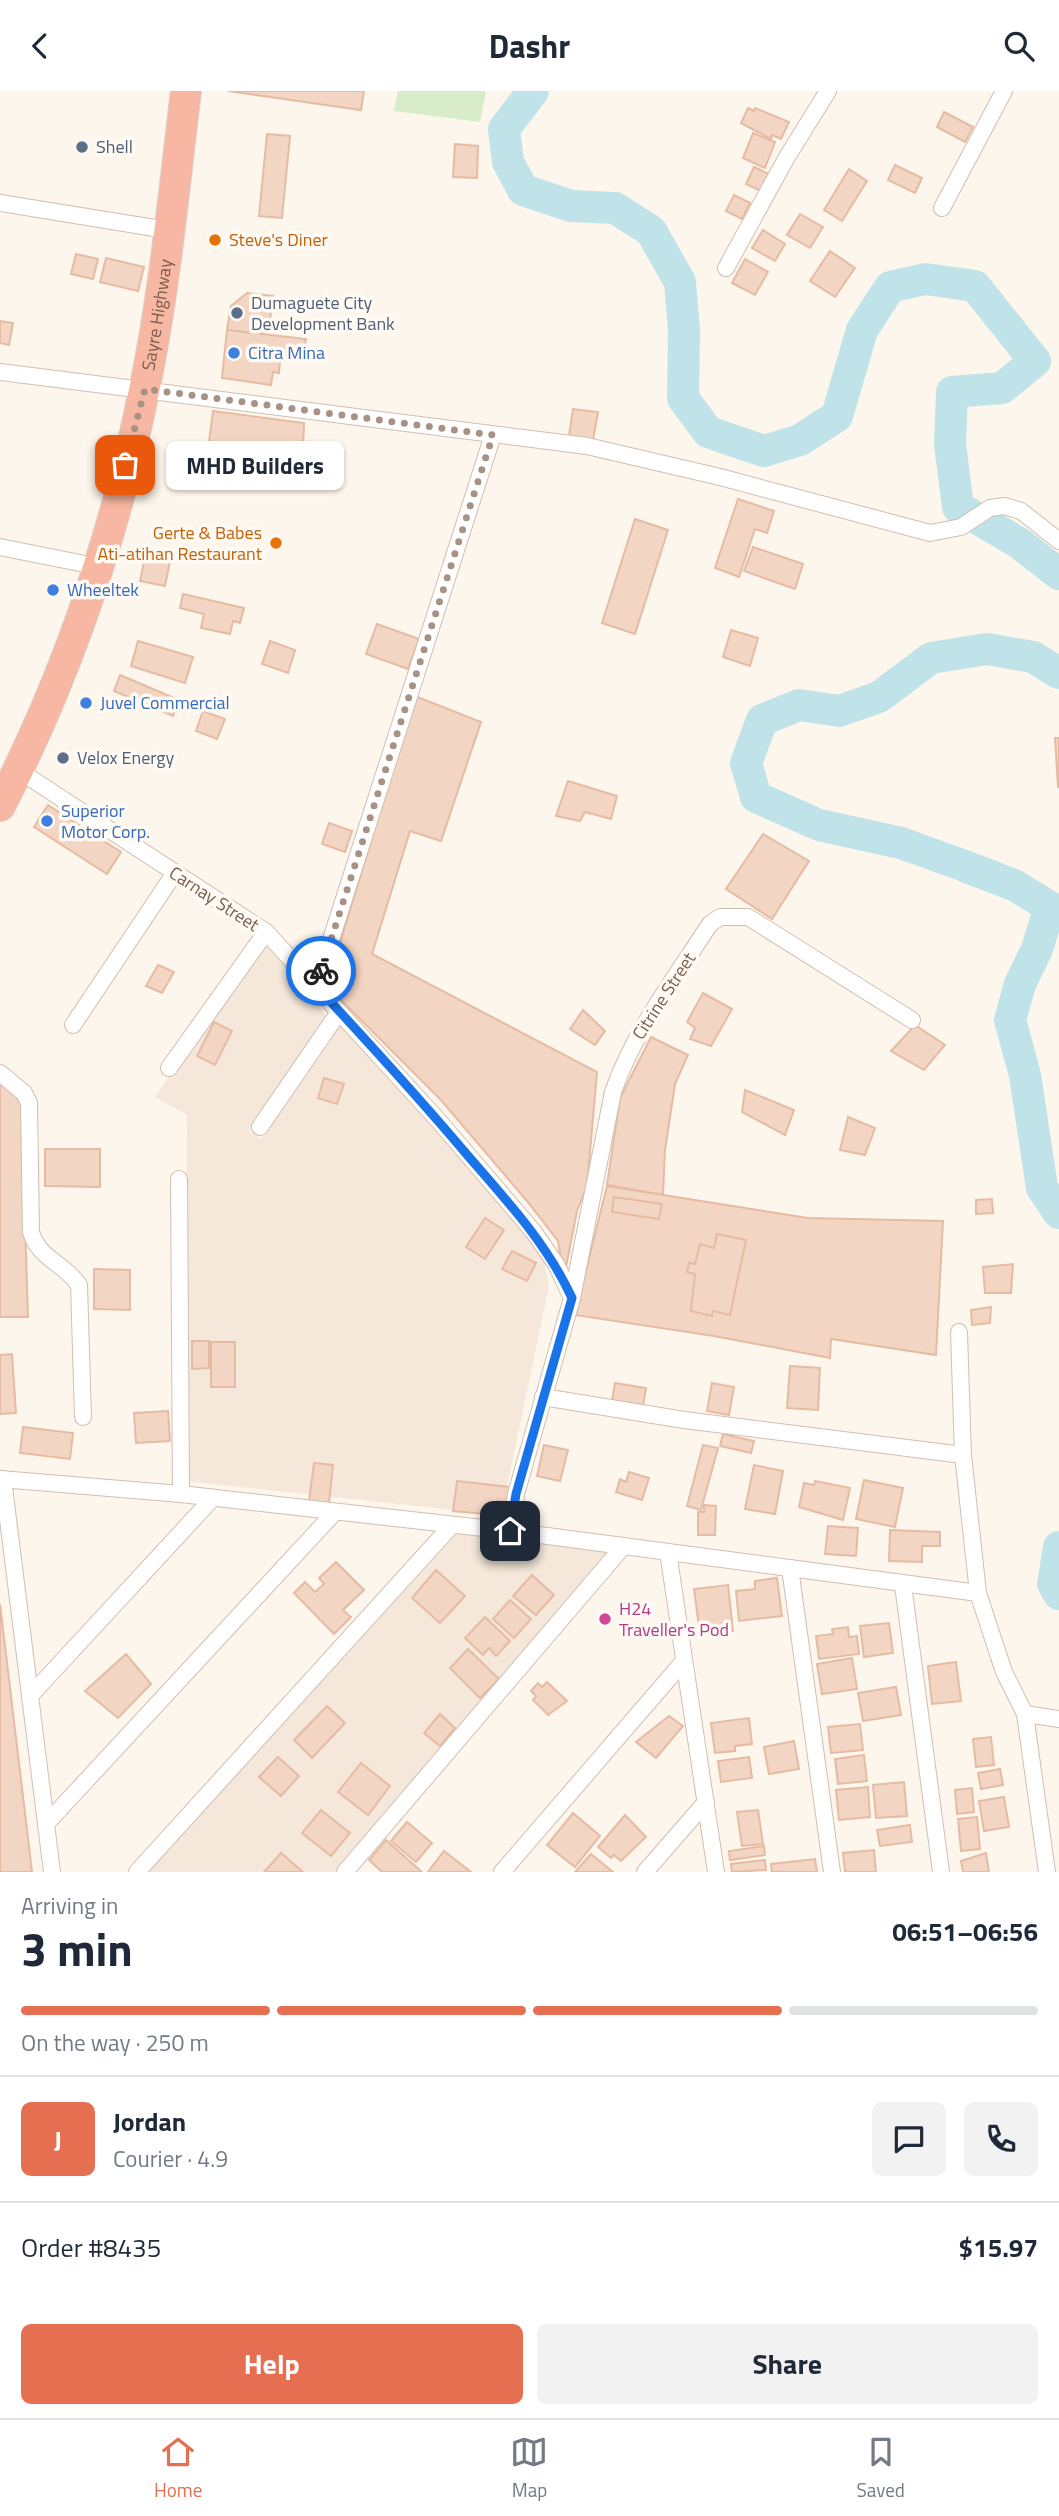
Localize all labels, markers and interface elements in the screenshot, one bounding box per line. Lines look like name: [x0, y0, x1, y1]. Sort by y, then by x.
text: Dashr: [489, 22, 570, 70]
icon: back: [21, 27, 59, 65]
icon: search: [1000, 27, 1038, 65]
place label: Shell: [96, 133, 133, 160]
marker: Shell: [74, 139, 90, 155]
place label: Steve's Diner: [229, 226, 328, 253]
marker: Steve's Diner: [207, 232, 223, 248]
street label: Sayre Highway: [134, 257, 179, 373]
place label: Dumaguete City Development Bank: [251, 289, 395, 337]
marker: Dumaguete City Development Bank: [229, 305, 245, 321]
place label: Citra Mina: [248, 339, 325, 366]
marker: Citra Mina: [226, 345, 242, 361]
pin: [95, 435, 155, 495]
callout: MHD Builders: [167, 441, 346, 489]
icon: bag: [106, 446, 144, 484]
text: MHD Builders: [186, 448, 324, 483]
place label: Gerte & Babes Ati-atihan Restaurant: [97, 519, 263, 567]
marker: Gerte & Babes Ati-atihan Restaurant: [268, 535, 284, 551]
place label: Wheeltek: [67, 576, 139, 603]
marker: Wheeltek: [45, 582, 61, 598]
place label: Juvel Commercial: [100, 689, 230, 716]
marker: Juvel Commercial: [78, 695, 94, 711]
place label: Velox Energy: [77, 744, 175, 771]
marker: Velox Energy: [55, 750, 71, 766]
place label: Superior Motor Corp.: [61, 797, 150, 845]
marker: Superior Motor Corp.: [39, 813, 55, 829]
street label: Carnay Street: [164, 859, 265, 938]
courier: [286, 936, 356, 1006]
street label: Citrine Street: [625, 946, 702, 1045]
icon: bike: [302, 952, 340, 990]
pin: [480, 1501, 540, 1561]
icon: home: [491, 1512, 529, 1550]
place label: H24 Traveller's Pod: [619, 1595, 729, 1643]
marker: H24 Traveller's Pod: [597, 1611, 613, 1627]
text: Arriving in: [21, 1888, 118, 1923]
text: 06:51–06:56: [892, 1912, 1038, 1951]
text: 3 min: [21, 1914, 133, 1984]
text: On the way · 250 m: [21, 2025, 209, 2060]
text: Jordan: [113, 2102, 186, 2141]
button: chat: [872, 2102, 946, 2176]
button: phone: [964, 2102, 1038, 2176]
text: J: [54, 2120, 62, 2159]
text: Courier · 4.9: [113, 2141, 228, 2176]
text: Order #8435: [21, 2228, 161, 2267]
text: $15.97: [959, 2228, 1038, 2267]
button: Help: [21, 2324, 523, 2404]
button: Share: [537, 2324, 1038, 2404]
tab: Home: [154, 2433, 202, 2504]
tab: Map: [510, 2433, 548, 2504]
tab: Saved: [857, 2433, 905, 2504]

